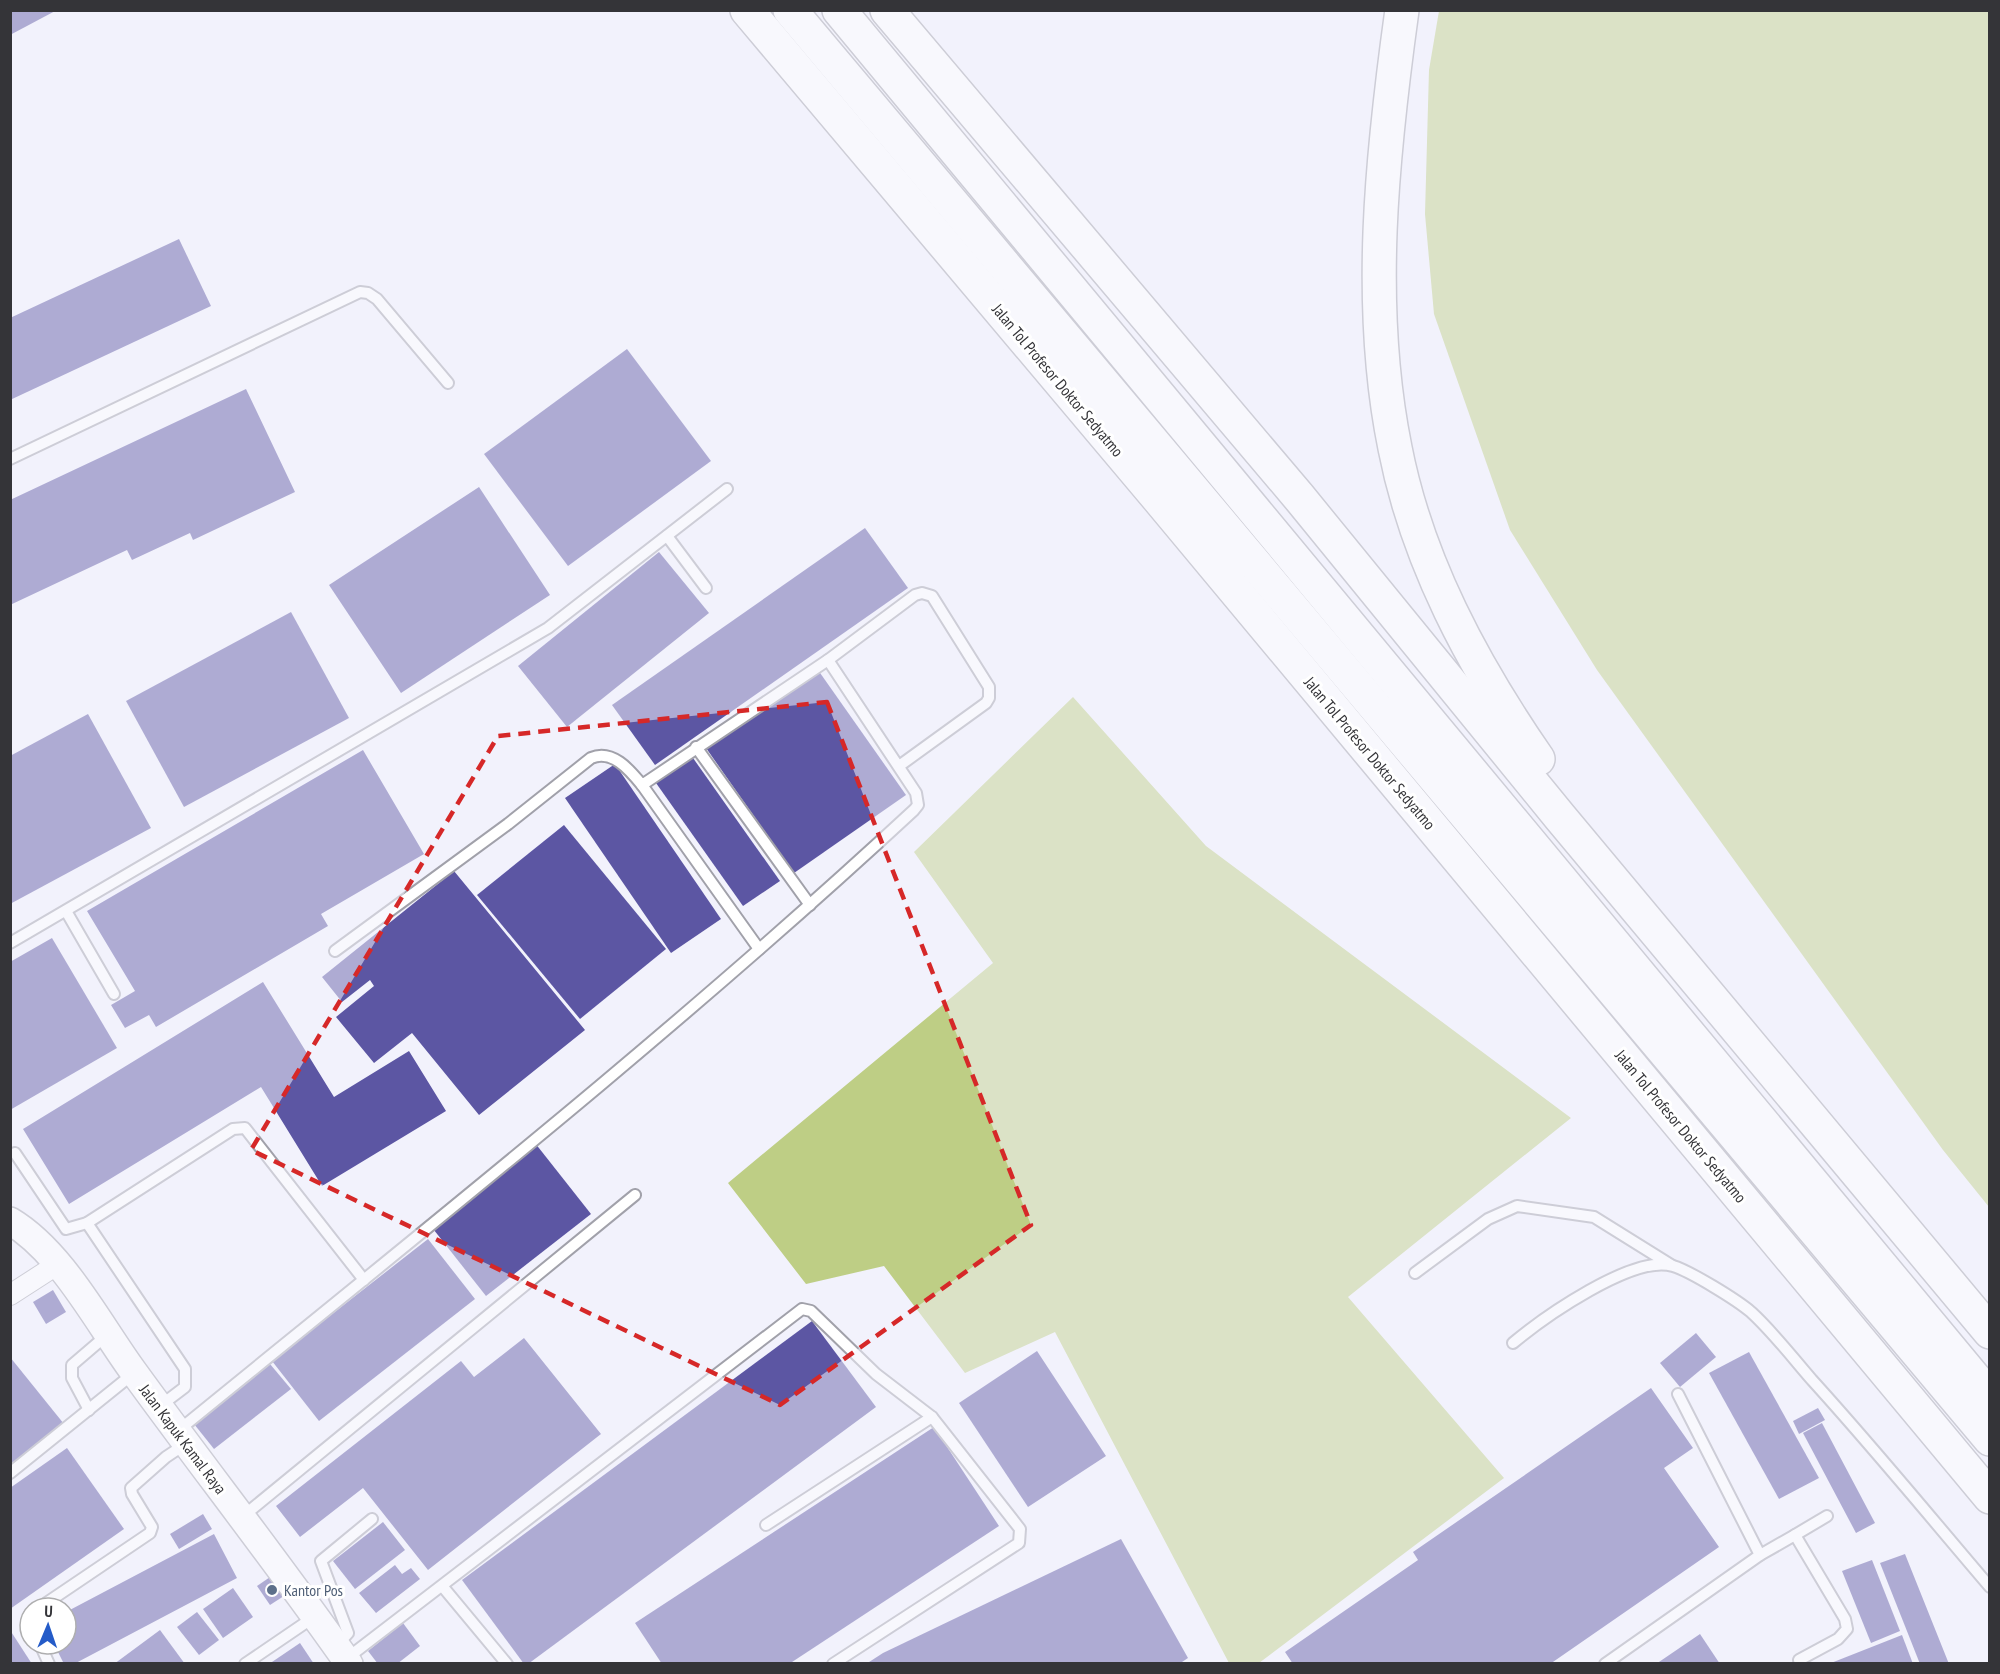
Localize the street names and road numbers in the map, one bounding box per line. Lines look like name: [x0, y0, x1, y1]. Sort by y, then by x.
street label: Jalan Tol Profesor Doktor Sedyatmo: [987, 299, 1128, 461]
street label: Jalan Tol Profesor Doktor Sedyatmo: [1299, 672, 1440, 834]
street label: Jalan Tol Profesor Doktor Sedyatmo: [1610, 1045, 1751, 1207]
street label: Jalan Kapuk Kamal Raya: [135, 1379, 231, 1498]

